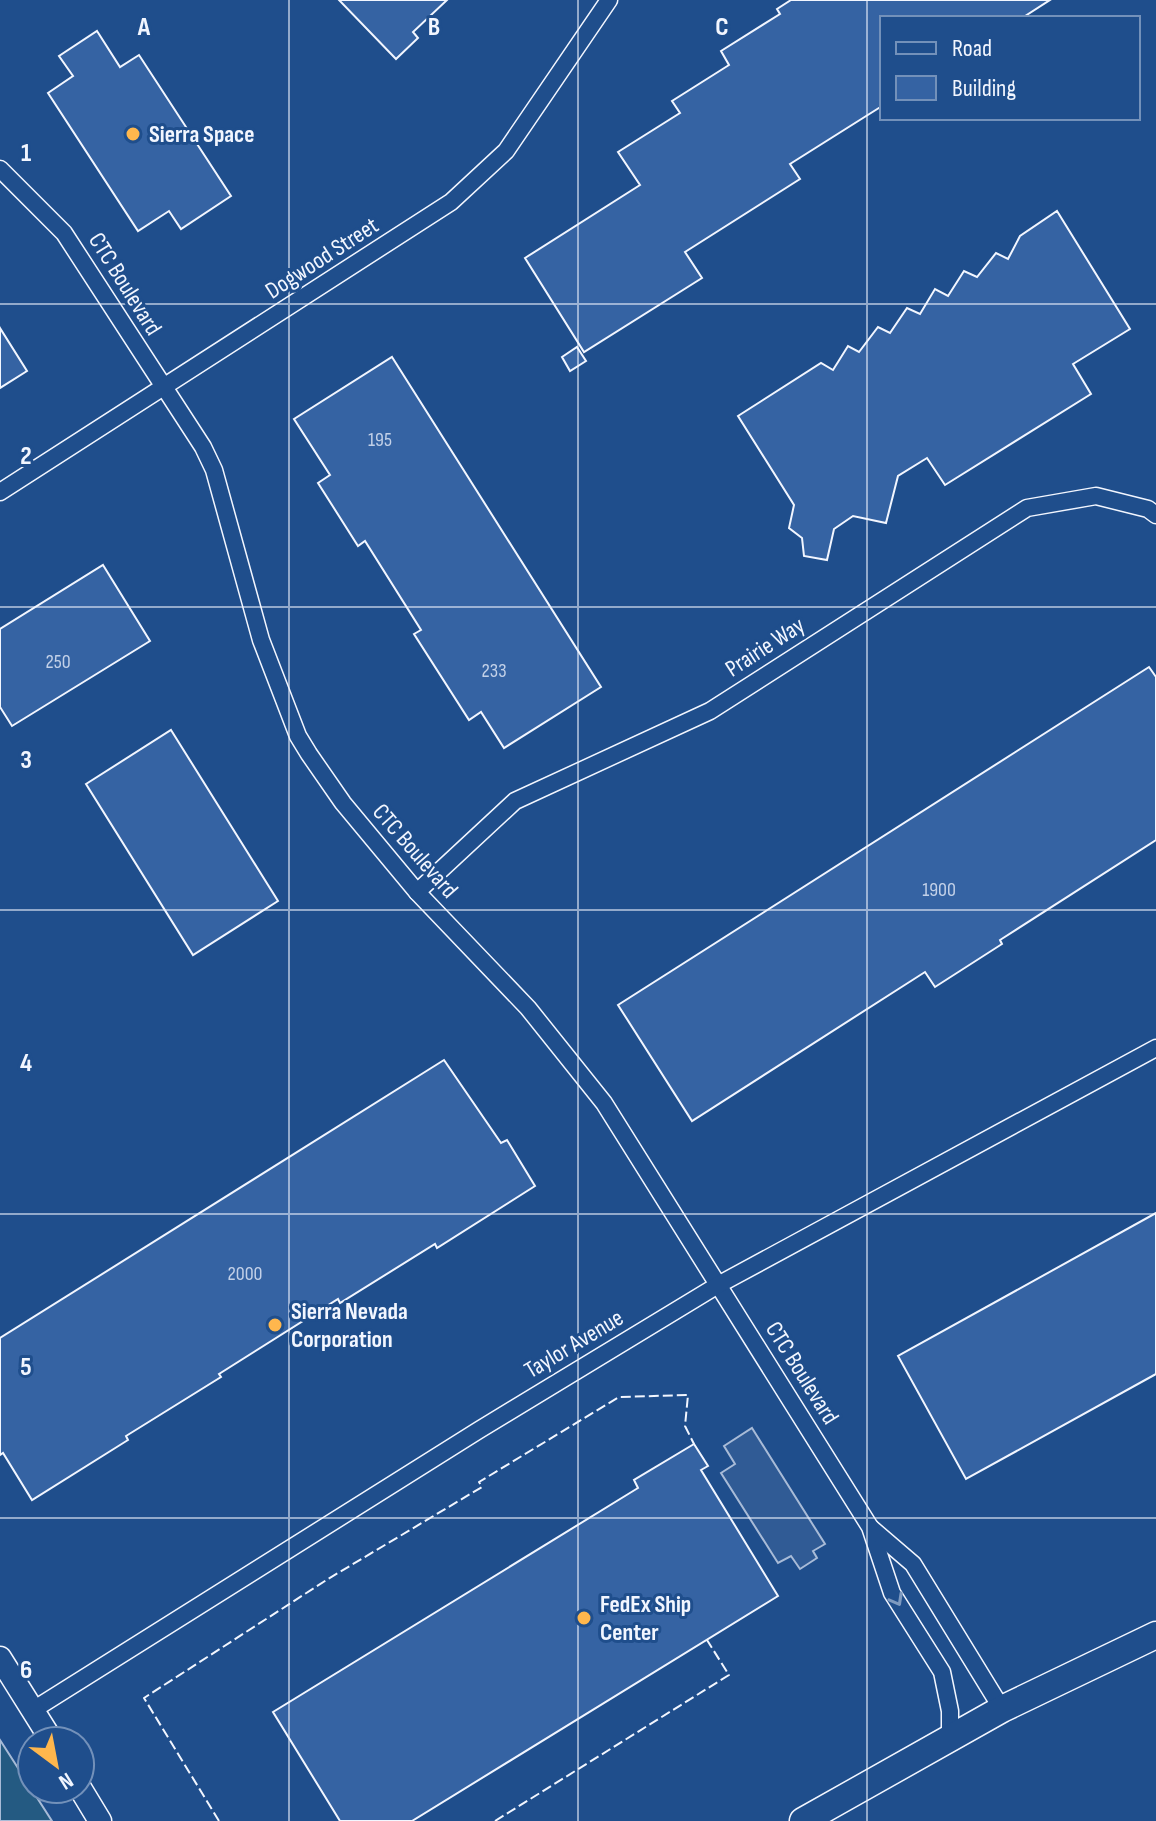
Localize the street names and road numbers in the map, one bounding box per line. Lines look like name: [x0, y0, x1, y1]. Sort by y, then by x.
street label: Dogwood Street: [260, 211, 384, 305]
street label: CTC Boulevard: [82, 227, 168, 341]
street label: Prairie Way: [720, 611, 810, 683]
street label: CTC Boulevard: [366, 798, 464, 904]
street label: Taylor Avenue: [519, 1303, 629, 1385]
street label: CTC Boulevard: [759, 1316, 845, 1430]

